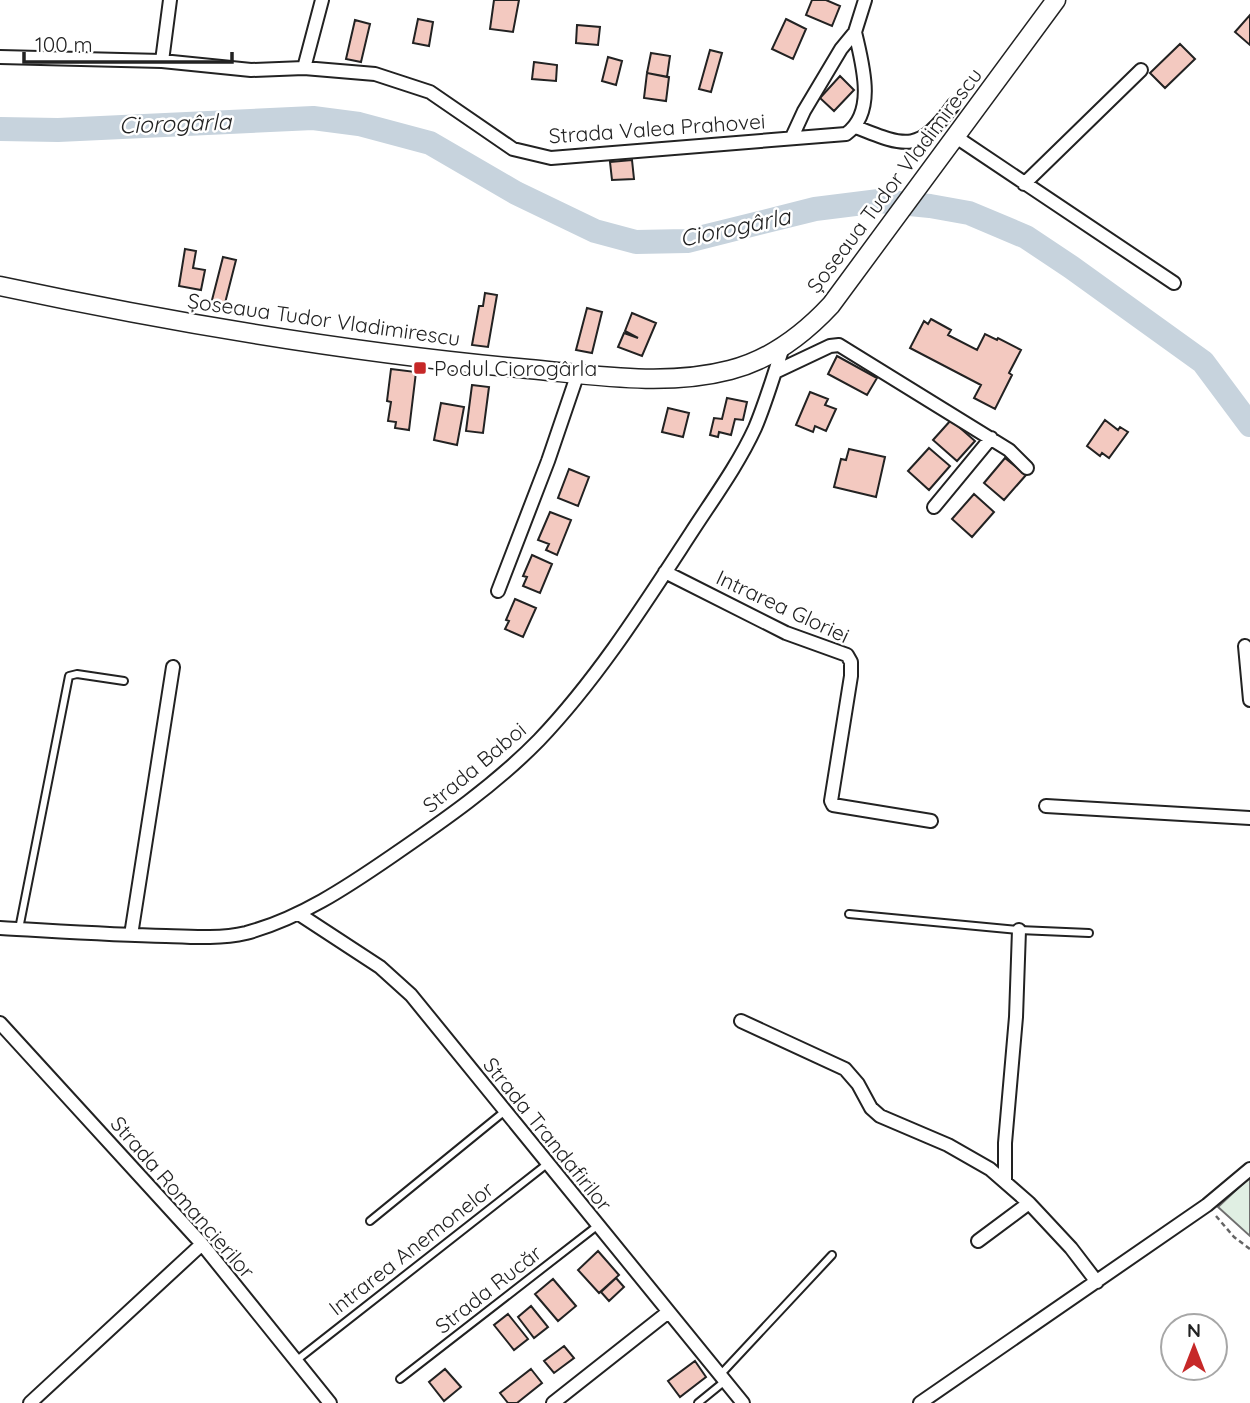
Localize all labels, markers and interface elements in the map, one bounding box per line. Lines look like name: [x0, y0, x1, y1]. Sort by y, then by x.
scale bar: [24, 21, 233, 65]
text: 100 m: [35, 31, 93, 57]
street label: Șoseaua Tudor Vladimirescu: [801, 62, 987, 298]
water label: Ciorogârla: [118, 107, 233, 139]
street label: Strada Valea Prahovei: [548, 107, 766, 149]
water label: Ciorogârla: [677, 201, 794, 253]
street label: Șoseaua Tudor Vladimirescu: [186, 287, 462, 351]
place label: Podul Ciorogârla: [434, 355, 597, 381]
marker: Podul Ciorogârla: [412, 360, 428, 376]
street label: Intrarea Gloriei: [712, 564, 854, 648]
street label: Strada Baboi: [417, 716, 531, 818]
street label: Strada Trandafirilor: [478, 1052, 618, 1216]
street label: Strada Romancierilor: [105, 1111, 261, 1283]
street label: Intrarea Anemonelor: [323, 1176, 499, 1320]
street label: Strada Rucăr: [429, 1239, 547, 1339]
north arrow: [1159, 1312, 1229, 1382]
text: N: [1187, 1318, 1201, 1342]

